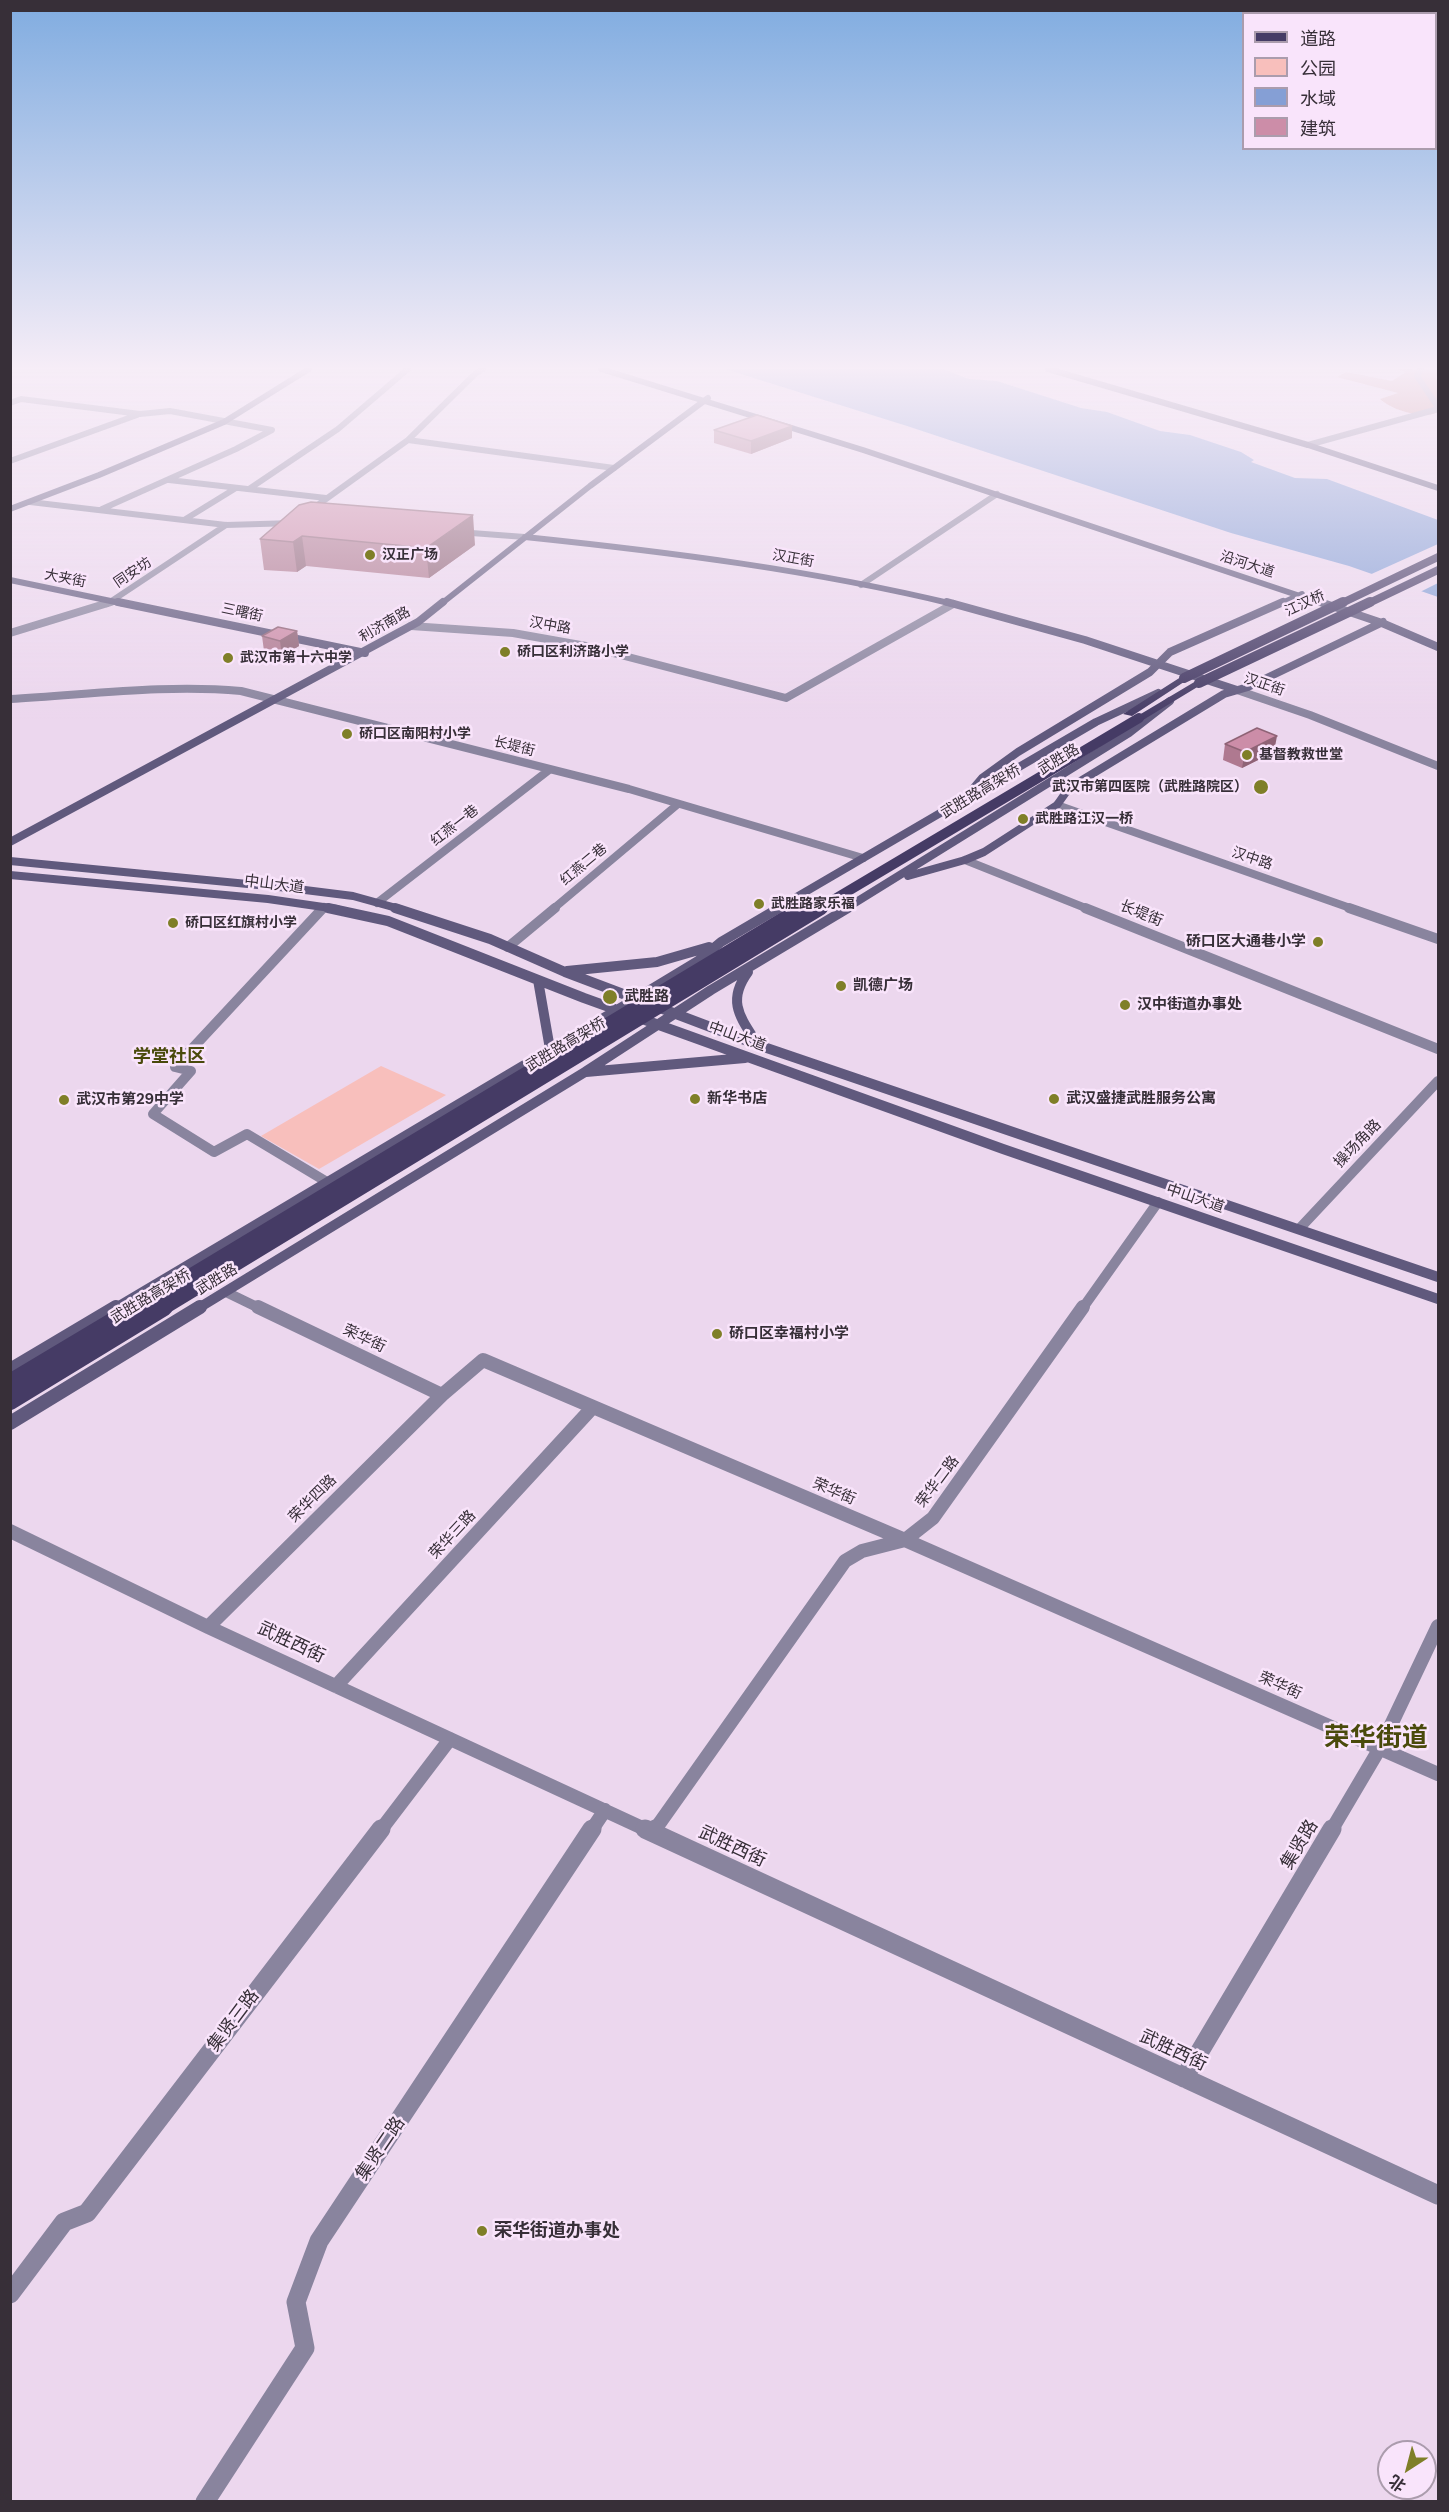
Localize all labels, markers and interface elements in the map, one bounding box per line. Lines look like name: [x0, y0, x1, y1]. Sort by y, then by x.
legend: [1242, 12, 1437, 150]
text: 道路: [1300, 27, 1336, 51]
text: 公园: [1300, 57, 1336, 81]
text: 水域: [1300, 87, 1336, 111]
text: 建筑: [1300, 117, 1336, 141]
place label: 汉正广场: [382, 547, 438, 563]
street label: 汉正街: [771, 547, 815, 571]
marker: 汉正广场: [363, 548, 377, 562]
street label: 沿河大道: [1218, 548, 1276, 582]
street label: 同安坊: [111, 554, 155, 592]
street label: 大夹街: [43, 567, 87, 591]
street label: 江汉桥: [1282, 588, 1328, 620]
street label: 三曙街: [220, 600, 264, 626]
street label: 利济南路: [357, 604, 413, 646]
street label: 汉中路: [528, 614, 572, 638]
place label: 硚口区利济路小学: [517, 644, 629, 660]
marker: 硚口区利济路小学: [498, 645, 512, 659]
place label: 武汉市第十六中学: [240, 650, 352, 666]
marker: 武汉市第十六中学: [221, 651, 235, 665]
street label: 汉正街: [1241, 670, 1287, 700]
place label: 硚口区南阳村小学: [359, 726, 471, 742]
marker: 硚口区南阳村小学: [340, 727, 354, 741]
street label: 长堤街: [492, 734, 536, 760]
street label: 武胜路: [1035, 741, 1083, 779]
place label: 基督教救世堂: [1259, 747, 1343, 763]
marker: 基督教救世堂: [1240, 748, 1254, 762]
street label: 武胜路高架桥: [938, 761, 1024, 823]
marker: 武汉市第四医院（武胜路院区）: [1252, 778, 1270, 796]
place label: 武汉市第四医院（武胜路院区）: [1052, 779, 1248, 795]
street label: 红燕一巷: [428, 802, 482, 850]
place label: 武胜路江汉一桥: [1035, 811, 1133, 827]
marker: 武胜路江汉一桥: [1016, 812, 1030, 826]
street label: 红燕二巷: [557, 841, 611, 889]
street label: 汉中路: [1229, 844, 1275, 874]
street label: 中山大道: [243, 872, 305, 898]
place label: 武胜路家乐福: [771, 896, 855, 912]
marker: 武胜路家乐福: [752, 897, 766, 911]
street label: 长堤街: [1117, 897, 1165, 931]
place label: 硚口区红旗村小学: [185, 915, 297, 931]
marker: 硚口区红旗村小学: [166, 916, 180, 930]
place label: 硚口区大通巷小学: [1186, 933, 1306, 951]
marker: 硚口区大通巷小学: [1311, 935, 1325, 949]
place label: 凯德广场: [853, 977, 913, 995]
marker: 凯德广场: [834, 979, 848, 993]
marker: 武胜路: [601, 988, 619, 1006]
place label: 武胜路: [624, 988, 669, 1006]
place label: 汉中街道办事处: [1137, 996, 1242, 1014]
marker: 汉中街道办事处: [1118, 998, 1132, 1012]
street label: 武胜路高架桥: [523, 1014, 609, 1076]
street label: 中山大道: [706, 1018, 768, 1056]
district label: 学堂社区: [133, 1046, 205, 1068]
place label: 新华书店: [707, 1090, 767, 1108]
place label: 武汉盛捷武胜服务公寓: [1066, 1090, 1216, 1108]
place label: 武汉市第29中学: [76, 1091, 184, 1109]
marker: 新华书店: [688, 1092, 702, 1106]
marker: 武汉盛捷武胜服务公寓: [1047, 1092, 1061, 1106]
marker: 武汉市第29中学: [57, 1093, 71, 1107]
street label: 操场角路: [1331, 1116, 1385, 1172]
street label: 中山大道: [1164, 1181, 1226, 1217]
street label: 武胜路: [193, 1261, 241, 1299]
street label: 武胜路高架桥: [108, 1266, 194, 1328]
street label: 荣华街: [340, 1321, 388, 1357]
place label: 硚口区幸福村小学: [729, 1325, 849, 1343]
marker: 硚口区幸福村小学: [710, 1327, 724, 1341]
street label: 荣华二路: [913, 1453, 963, 1511]
street label: 荣华四路: [285, 1471, 341, 1527]
street label: 荣华街: [810, 1475, 858, 1509]
street label: 荣华三路: [426, 1507, 480, 1563]
street label: 武胜西街: [254, 1618, 328, 1668]
street label: 荣华街: [1256, 1669, 1304, 1703]
district label: 荣华街道: [1324, 1723, 1428, 1755]
street label: 集贤路: [1277, 1816, 1323, 1874]
street label: 武胜西街: [695, 1822, 769, 1872]
street label: 集贤三路: [204, 1986, 264, 2056]
street label: 武胜西街: [1136, 2026, 1210, 2076]
street label: 集贤二路: [352, 2113, 410, 2185]
place label: 荣华街道办事处: [494, 2220, 620, 2242]
marker: 荣华街道办事处: [475, 2224, 489, 2238]
north arrow: [1377, 2440, 1437, 2500]
text: 北: [1385, 2470, 1410, 2497]

